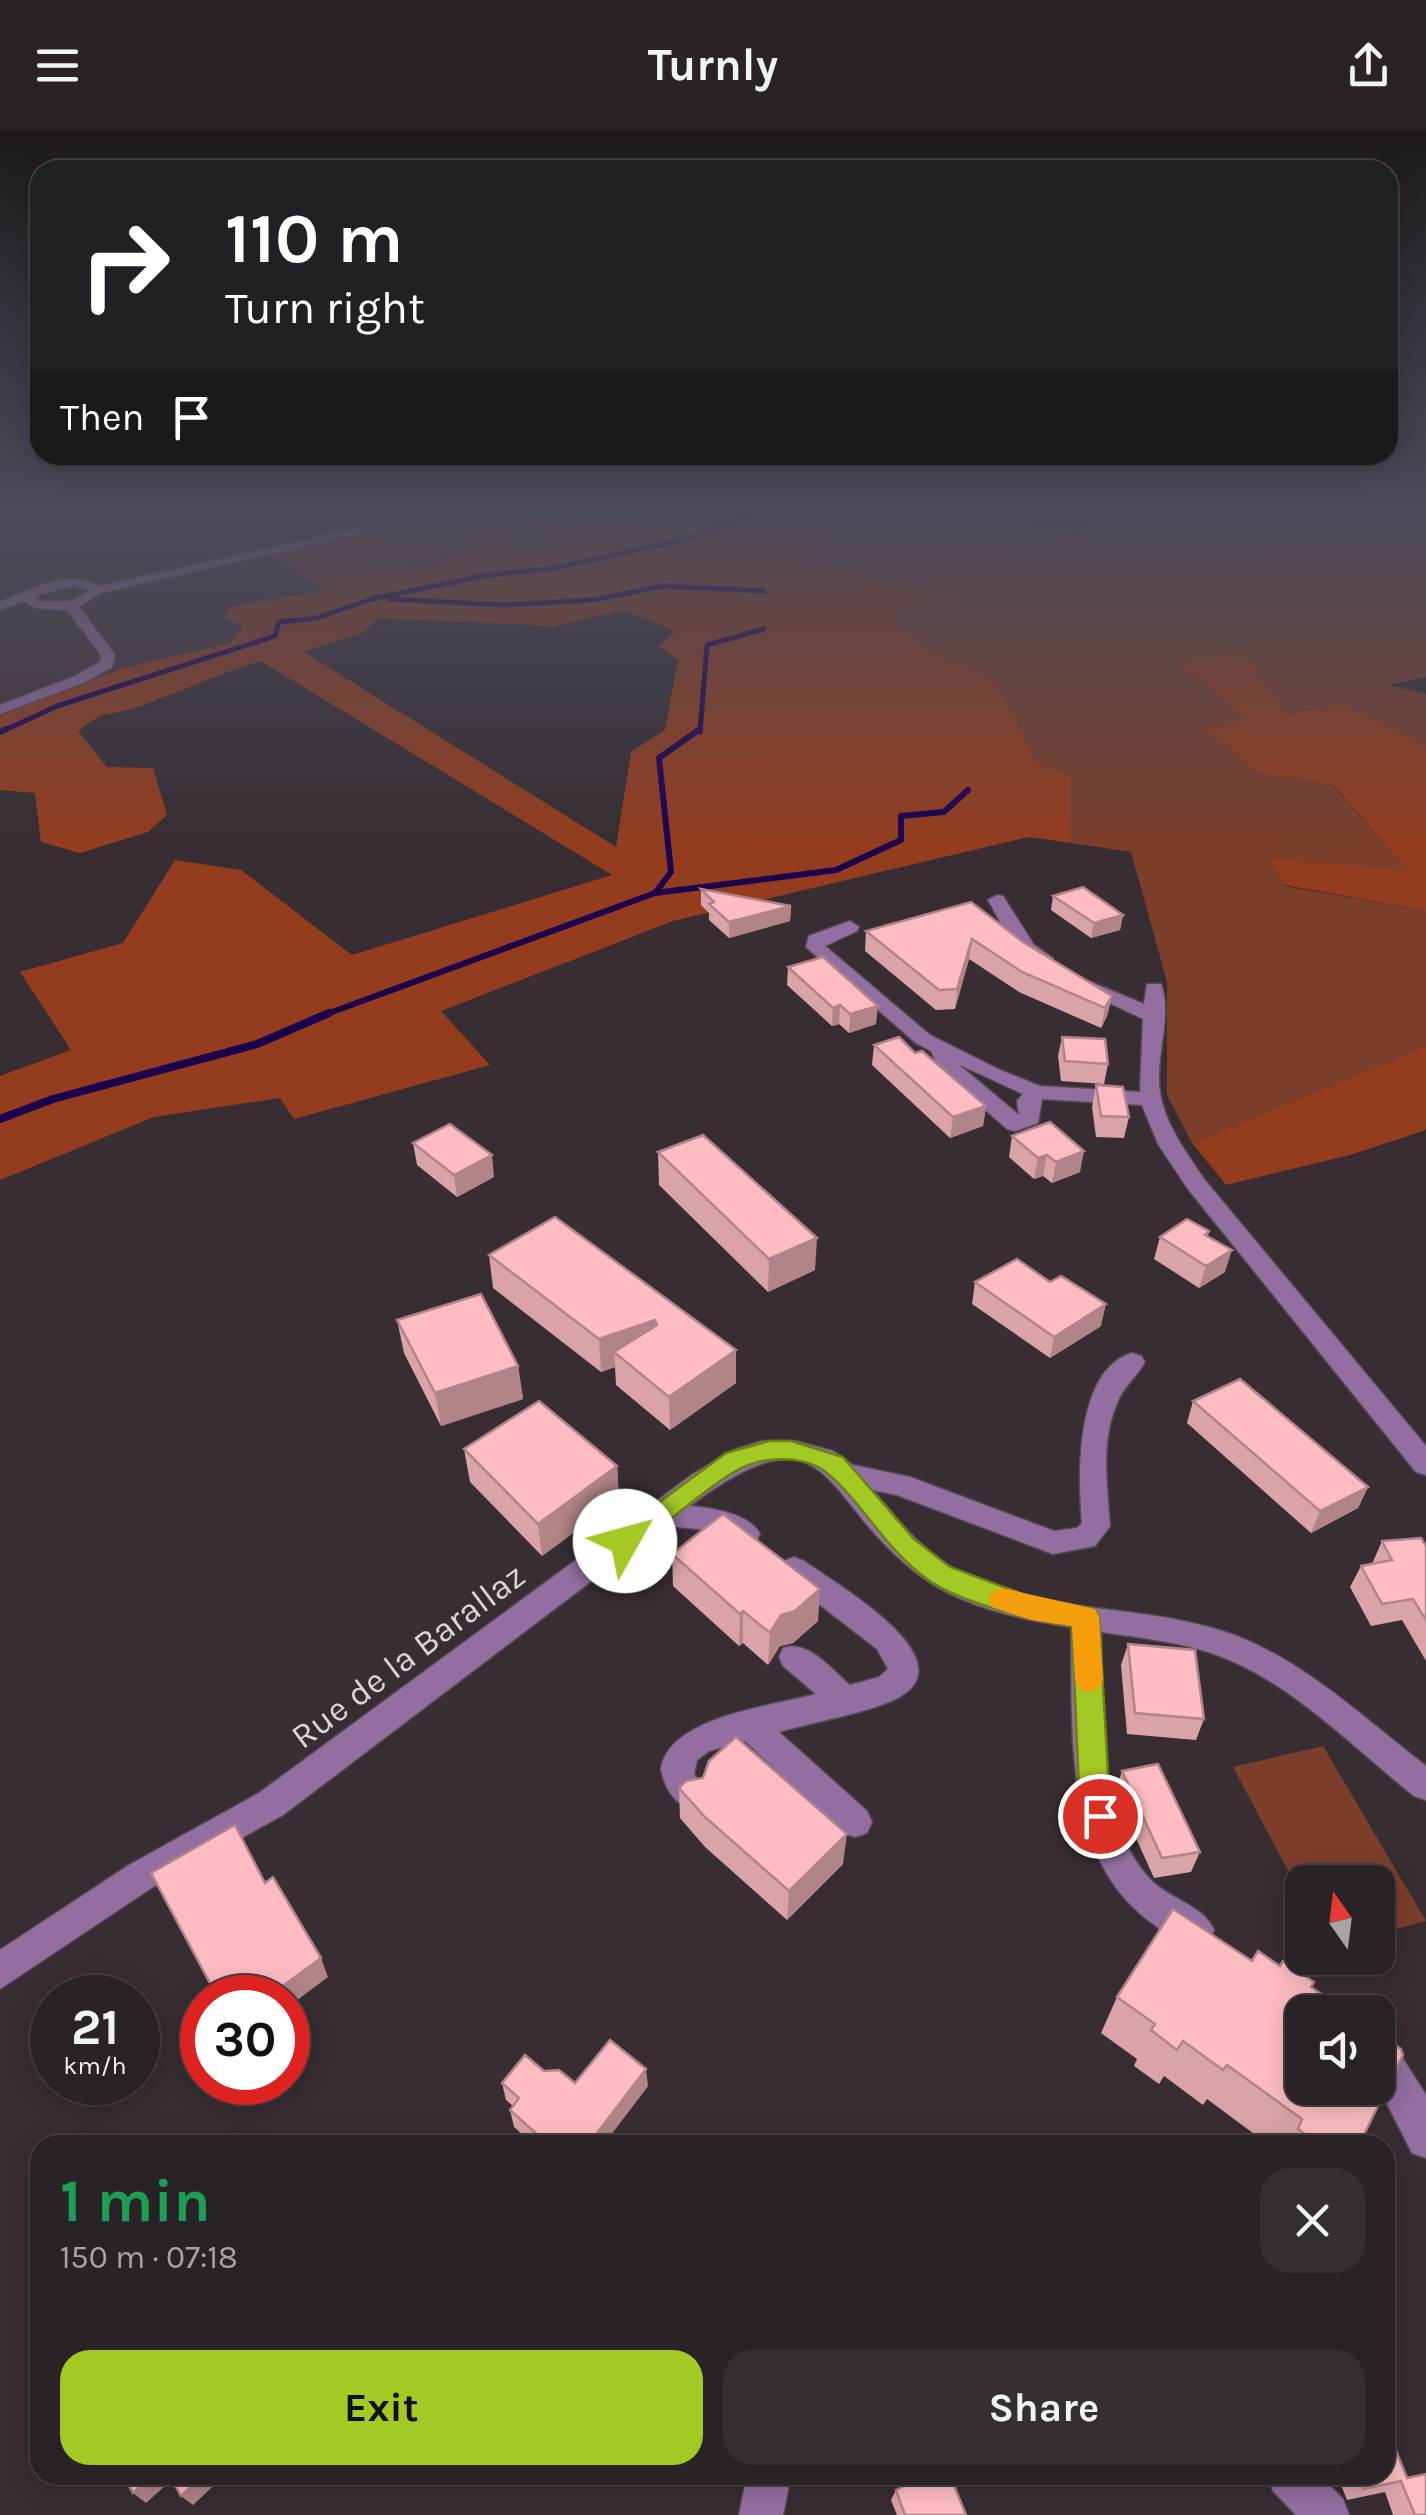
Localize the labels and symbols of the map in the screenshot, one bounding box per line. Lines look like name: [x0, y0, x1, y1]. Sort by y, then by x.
position arrow: [573, 1489, 677, 1593]
street label: Rue de la Barallaz: [283, 1555, 533, 1757]
pin: [1058, 1774, 1143, 1859]
north arrow: [1285, 1865, 1395, 1975]
speed limit sign: 30: [180, 1975, 310, 2105]

